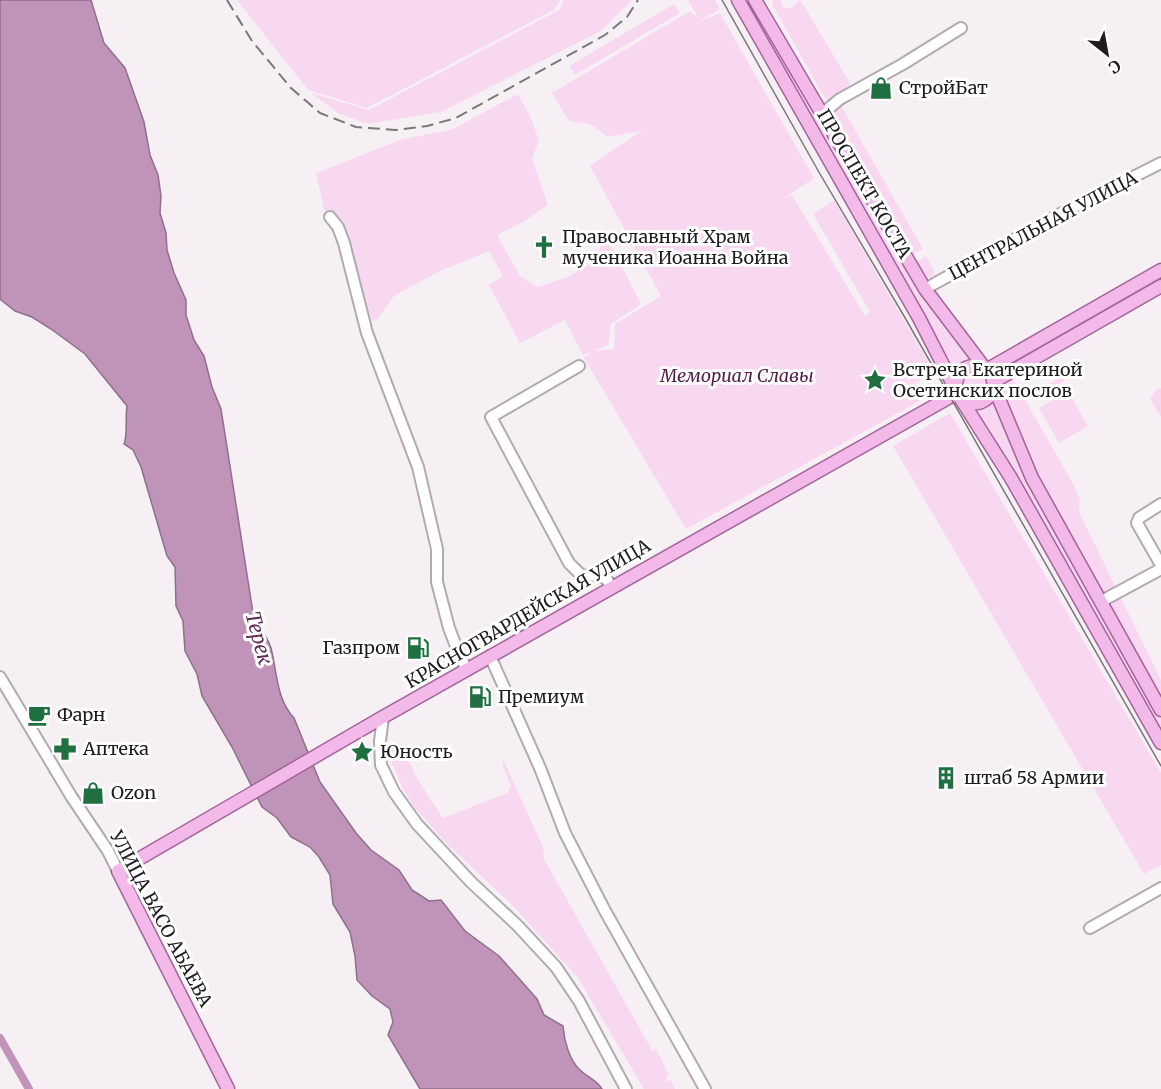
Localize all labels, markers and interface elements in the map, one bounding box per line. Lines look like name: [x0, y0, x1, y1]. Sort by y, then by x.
north arrow: [1077, 24, 1137, 84]
text: С: [1105, 56, 1124, 78]
shop icon: СтройБат: [868, 75, 894, 101]
place label: СтройБат: [899, 76, 988, 99]
street label: ПРОСПЕКТ КОСТА: [812, 105, 917, 263]
street label: ЦЕНТРАЛЬНАЯ УЛИЦА: [944, 166, 1141, 285]
place label: Православный Храм мученика Иоанна Война: [562, 225, 789, 269]
church icon: Православный Храм мученика Иоанна Война: [531, 234, 557, 260]
place label: Встреча Екатериной Осетинских послов: [893, 358, 1083, 402]
park label: Мемориал Славы: [659, 364, 814, 387]
place icon: Встреча Екатериной Осетинских послов: [862, 367, 888, 393]
street label: КРАСНОГВАРДЕЙСКАЯ УЛИЦА: [401, 534, 655, 693]
water label: Терек: [240, 608, 279, 667]
fuel station icon: Газпром: [405, 635, 431, 661]
place label: Газпром: [322, 636, 400, 659]
fuel station icon: Премиум: [467, 684, 493, 710]
place label: Премиум: [498, 685, 585, 708]
cafe icon: Фарн: [26, 702, 52, 728]
place label: Фарн: [57, 703, 106, 726]
pharmacy icon: Аптека: [52, 736, 78, 762]
place label: Аптека: [82, 737, 149, 760]
place icon: Юность: [349, 739, 375, 765]
place label: Юность: [380, 740, 453, 763]
building icon: штаб 58 Армии: [933, 765, 959, 791]
place label: штаб 58 Армии: [964, 766, 1104, 789]
shop icon: Ozon: [80, 780, 106, 806]
place label: Ozon: [111, 781, 156, 804]
street label: УЛИЦА ВАСО АБАЕВА: [105, 826, 218, 1011]

